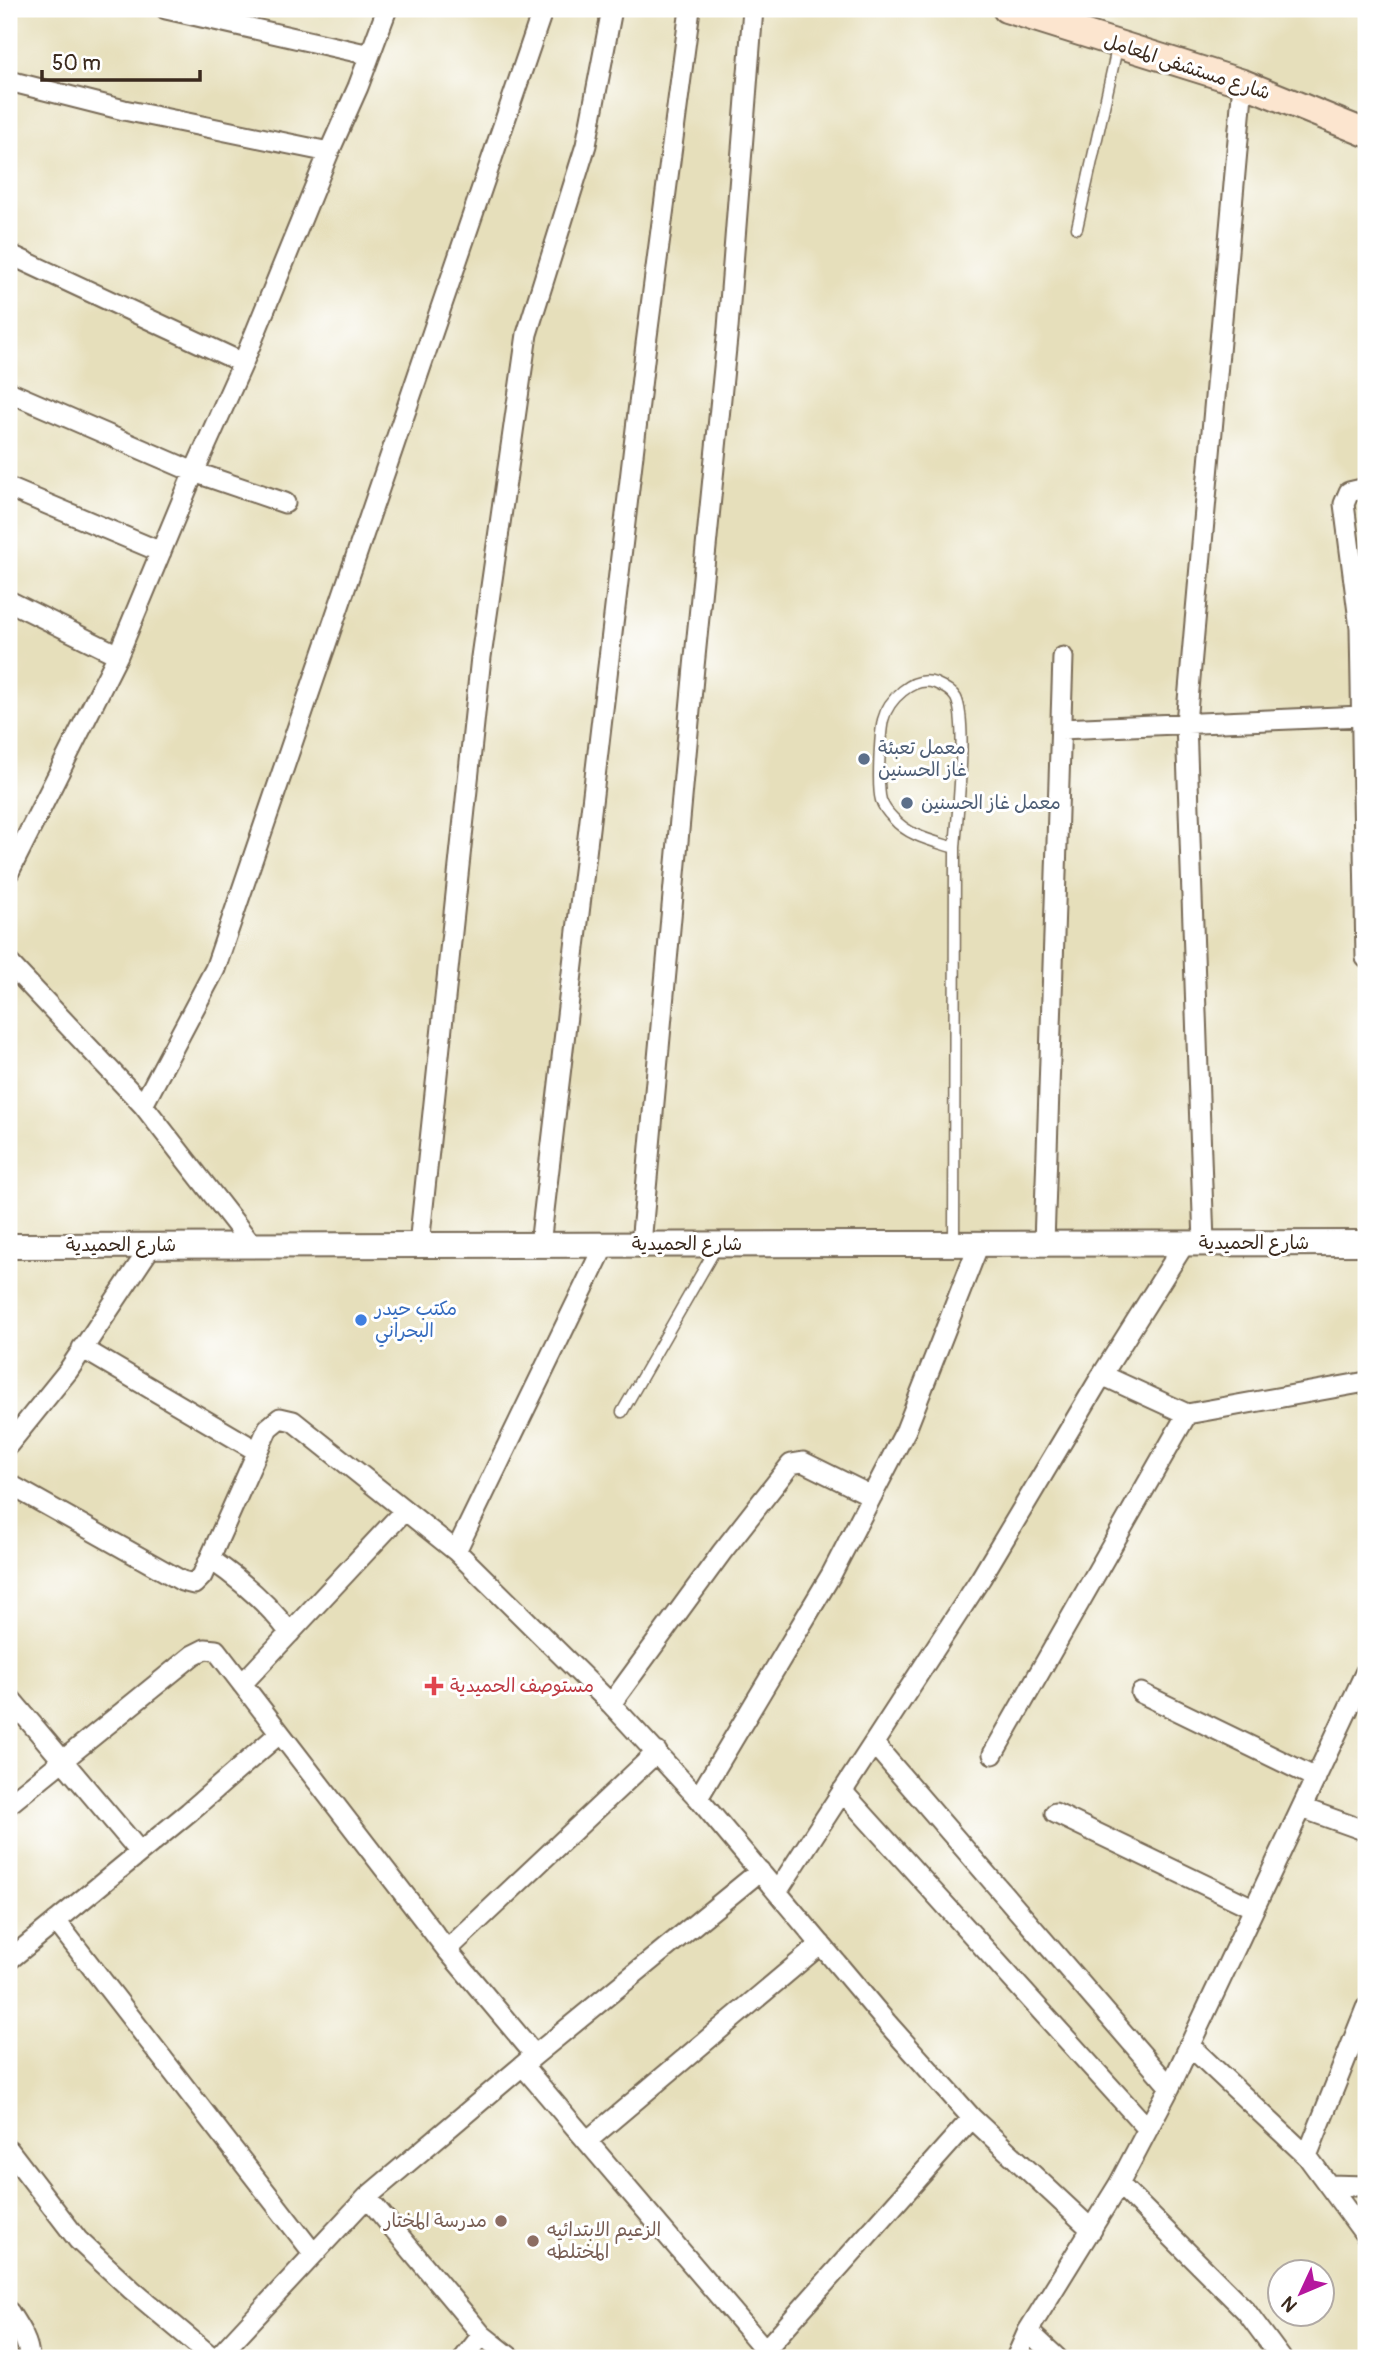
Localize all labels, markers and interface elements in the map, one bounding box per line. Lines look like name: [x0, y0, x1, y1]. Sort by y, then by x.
street label: شارع مستشفى المعامل: [1100, 29, 1273, 106]
scale bar: [42, 38, 200, 82]
text: 50 m: [52, 50, 101, 77]
place label: معمل تعبئة غاز الحسنين: [878, 736, 967, 782]
marker: معمل تعبئة غاز الحسنين: [856, 751, 872, 767]
place label: معمل غاز الحسنين: [921, 791, 1061, 815]
marker: معمل غاز الحسنين: [899, 795, 915, 811]
street label: شارع الحميدية: [1199, 1231, 1309, 1256]
street label: شارع الحميدية: [632, 1232, 742, 1257]
street label: شارع الحميدية: [66, 1233, 176, 1258]
place label: مكتب حيدر البحراني: [373, 1297, 457, 1347]
marker: مكتب حيدر البحراني: [353, 1312, 369, 1328]
place label: مستوصف الحميدية: [450, 1674, 594, 1698]
marker: مستوصف الحميدية: [424, 1676, 444, 1696]
place label: مدرسة المختار: [382, 2209, 487, 2233]
marker: مدرسة المختار: [493, 2213, 509, 2229]
place label: الزعيم الابتدائيه المختلطه: [547, 2218, 661, 2264]
marker: الزعيم الابتدائيه المختلطه: [525, 2233, 541, 2249]
north arrow: [1266, 2258, 1336, 2328]
text: N: [1276, 2291, 1303, 2317]

